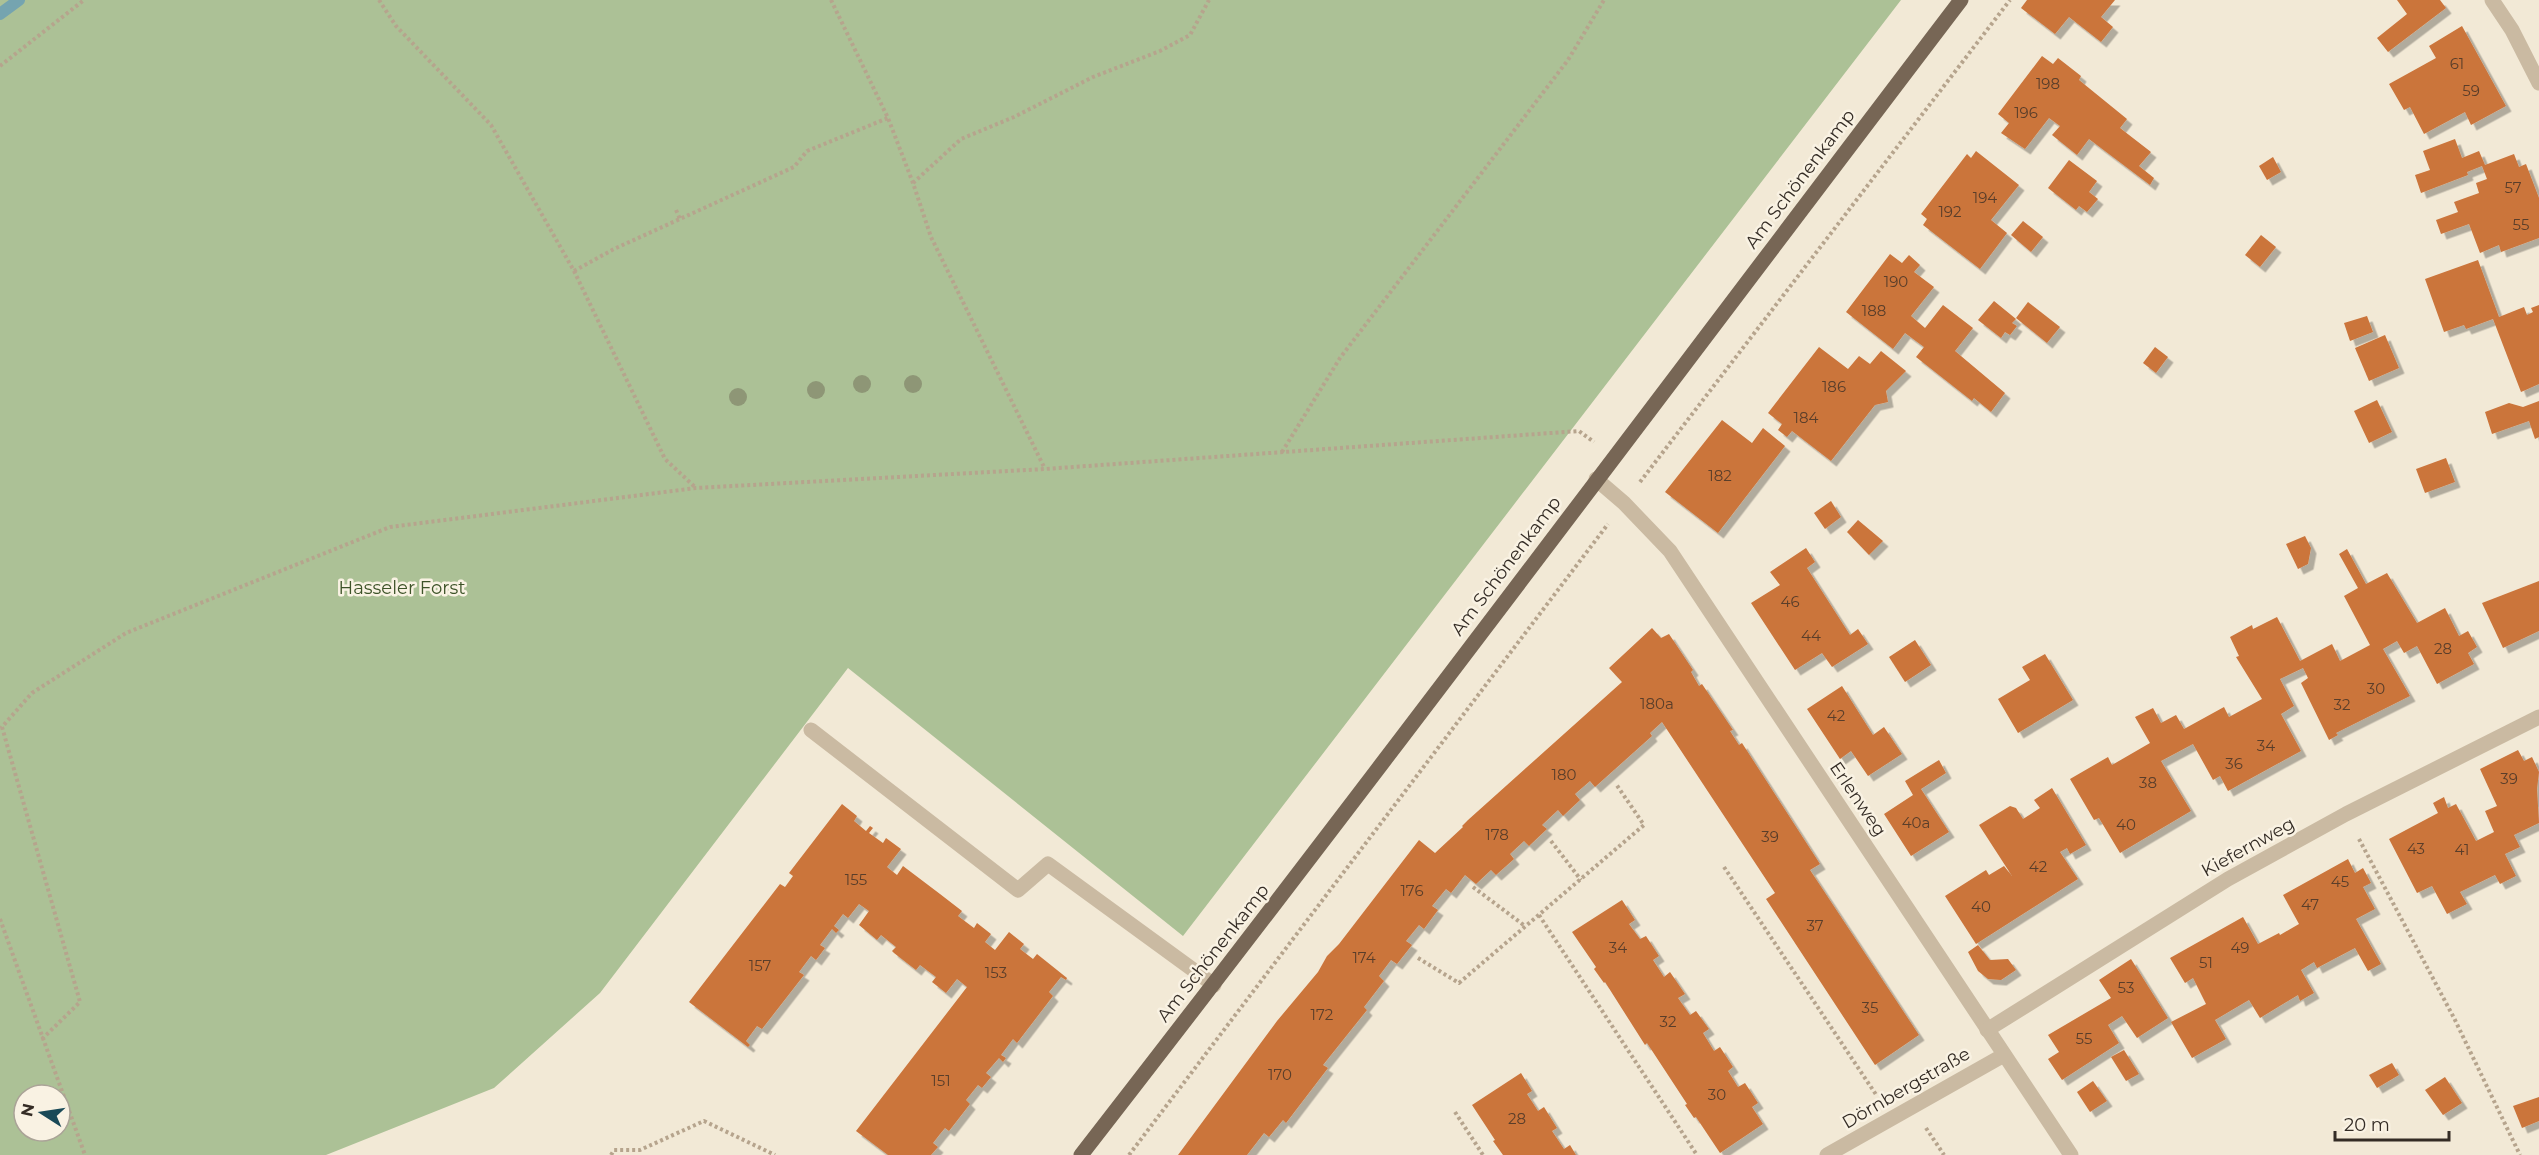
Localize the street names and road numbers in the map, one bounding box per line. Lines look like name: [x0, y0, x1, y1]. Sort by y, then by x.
street label: Am Schönenkamp: [1740, 105, 1860, 253]
street label: Am Schönenkamp: [1446, 492, 1566, 640]
street label: Erlenweg: [1825, 757, 1891, 841]
street label: Kiefernweg: [2198, 812, 2298, 882]
street label: Am Schönenkamp: [1152, 880, 1274, 1026]
street label: Dörnbergstraße: [1838, 1042, 1974, 1133]

